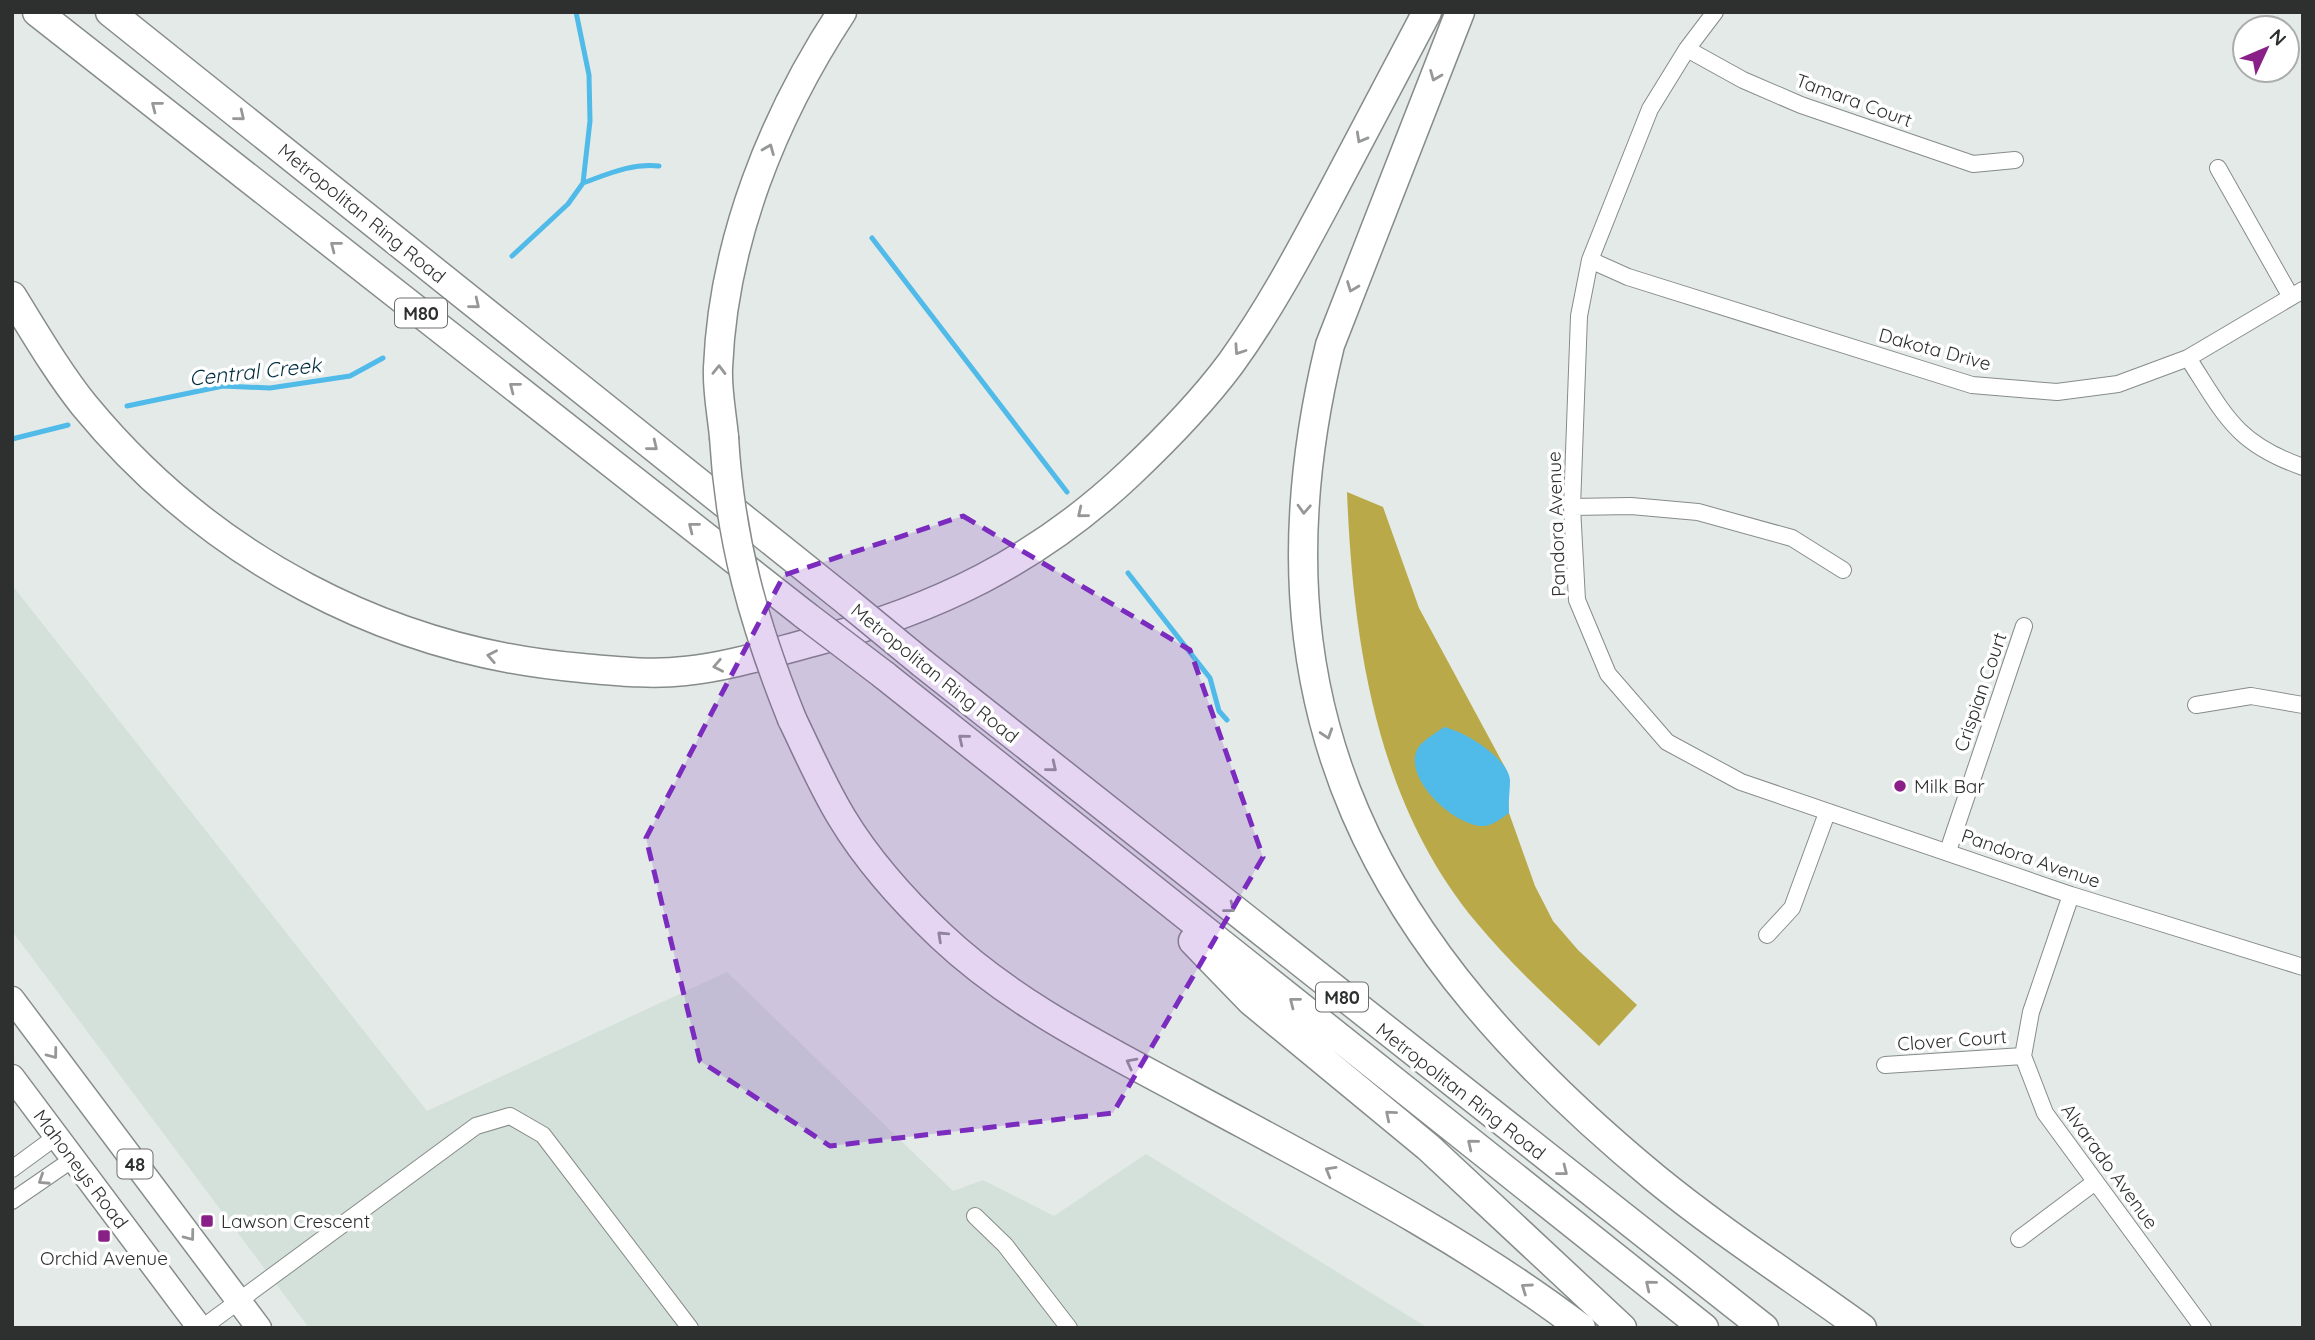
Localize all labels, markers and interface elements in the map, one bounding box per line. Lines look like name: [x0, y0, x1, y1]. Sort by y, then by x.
north arrow: [2231, 14, 2301, 84]
text: N: [2265, 24, 2292, 51]
street label: Tamara Court: [1792, 68, 1916, 132]
one-way arrow: [1429, 69, 1443, 81]
one-way arrow: [151, 102, 164, 114]
one-way arrow: [232, 108, 245, 120]
one-way arrow: [1356, 130, 1369, 143]
street label: Metropolitan Ring Road: [273, 138, 451, 288]
one-way arrow: [760, 144, 774, 156]
one-way arrow: [330, 242, 343, 255]
one-way arrow: [1346, 281, 1360, 293]
one-way arrow: [467, 296, 480, 308]
road number: M80: [395, 298, 447, 328]
street label: Dakota Drive: [1876, 322, 1994, 376]
one-way arrow: [1235, 342, 1248, 355]
water label: Central Creek: [188, 351, 324, 391]
one-way arrow: [711, 364, 727, 374]
one-way arrow: [509, 382, 522, 395]
one-way arrow: [645, 438, 658, 451]
street label: Pandora Avenue: [1541, 451, 1571, 597]
one-way arrow: [1296, 503, 1311, 514]
one-way arrow: [1077, 505, 1090, 518]
one-way arrow: [688, 523, 701, 536]
street label: Metropolitan Ring Road: [846, 598, 1024, 748]
street label: Crispian Court: [1948, 629, 2012, 755]
one-way arrow: [486, 649, 498, 664]
one-way arrow: [712, 658, 724, 673]
one-way arrow: [1319, 727, 1333, 739]
one-way arrow: [958, 734, 970, 747]
one-way arrow: [1044, 759, 1057, 771]
place label: Milk Bar: [1914, 774, 1985, 798]
marker: Milk Bar: [1892, 778, 1908, 794]
street label: Pandora Avenue: [1958, 823, 2104, 893]
one-way arrow: [1223, 900, 1235, 913]
one-way arrow: [937, 932, 950, 944]
road number: M80: [1316, 982, 1368, 1012]
one-way arrow: [1290, 998, 1303, 1010]
street label: Metropolitan Ring Road: [1371, 1017, 1551, 1165]
street label: Clover Court: [1896, 1024, 2008, 1056]
one-way arrow: [45, 1046, 58, 1058]
one-way arrow: [1125, 1057, 1138, 1071]
street label: Alvarado Avenue: [2056, 1098, 2164, 1234]
street label: Mahoneys Road: [28, 1105, 134, 1233]
one-way arrow: [1385, 1111, 1397, 1124]
one-way arrow: [1468, 1139, 1480, 1152]
road number: 48: [118, 1149, 152, 1178]
one-way arrow: [1555, 1162, 1568, 1175]
one-way arrow: [1325, 1166, 1338, 1179]
one-way arrow: [37, 1171, 50, 1184]
place label: Lawson Crescent: [221, 1209, 370, 1233]
marker: Lawson Crescent: [199, 1213, 215, 1229]
marker: Orchid Avenue: [96, 1228, 112, 1244]
one-way arrow: [181, 1228, 194, 1240]
place label: Orchid Avenue: [40, 1246, 168, 1270]
one-way arrow: [1646, 1281, 1658, 1294]
one-way arrow: [1521, 1284, 1534, 1296]

